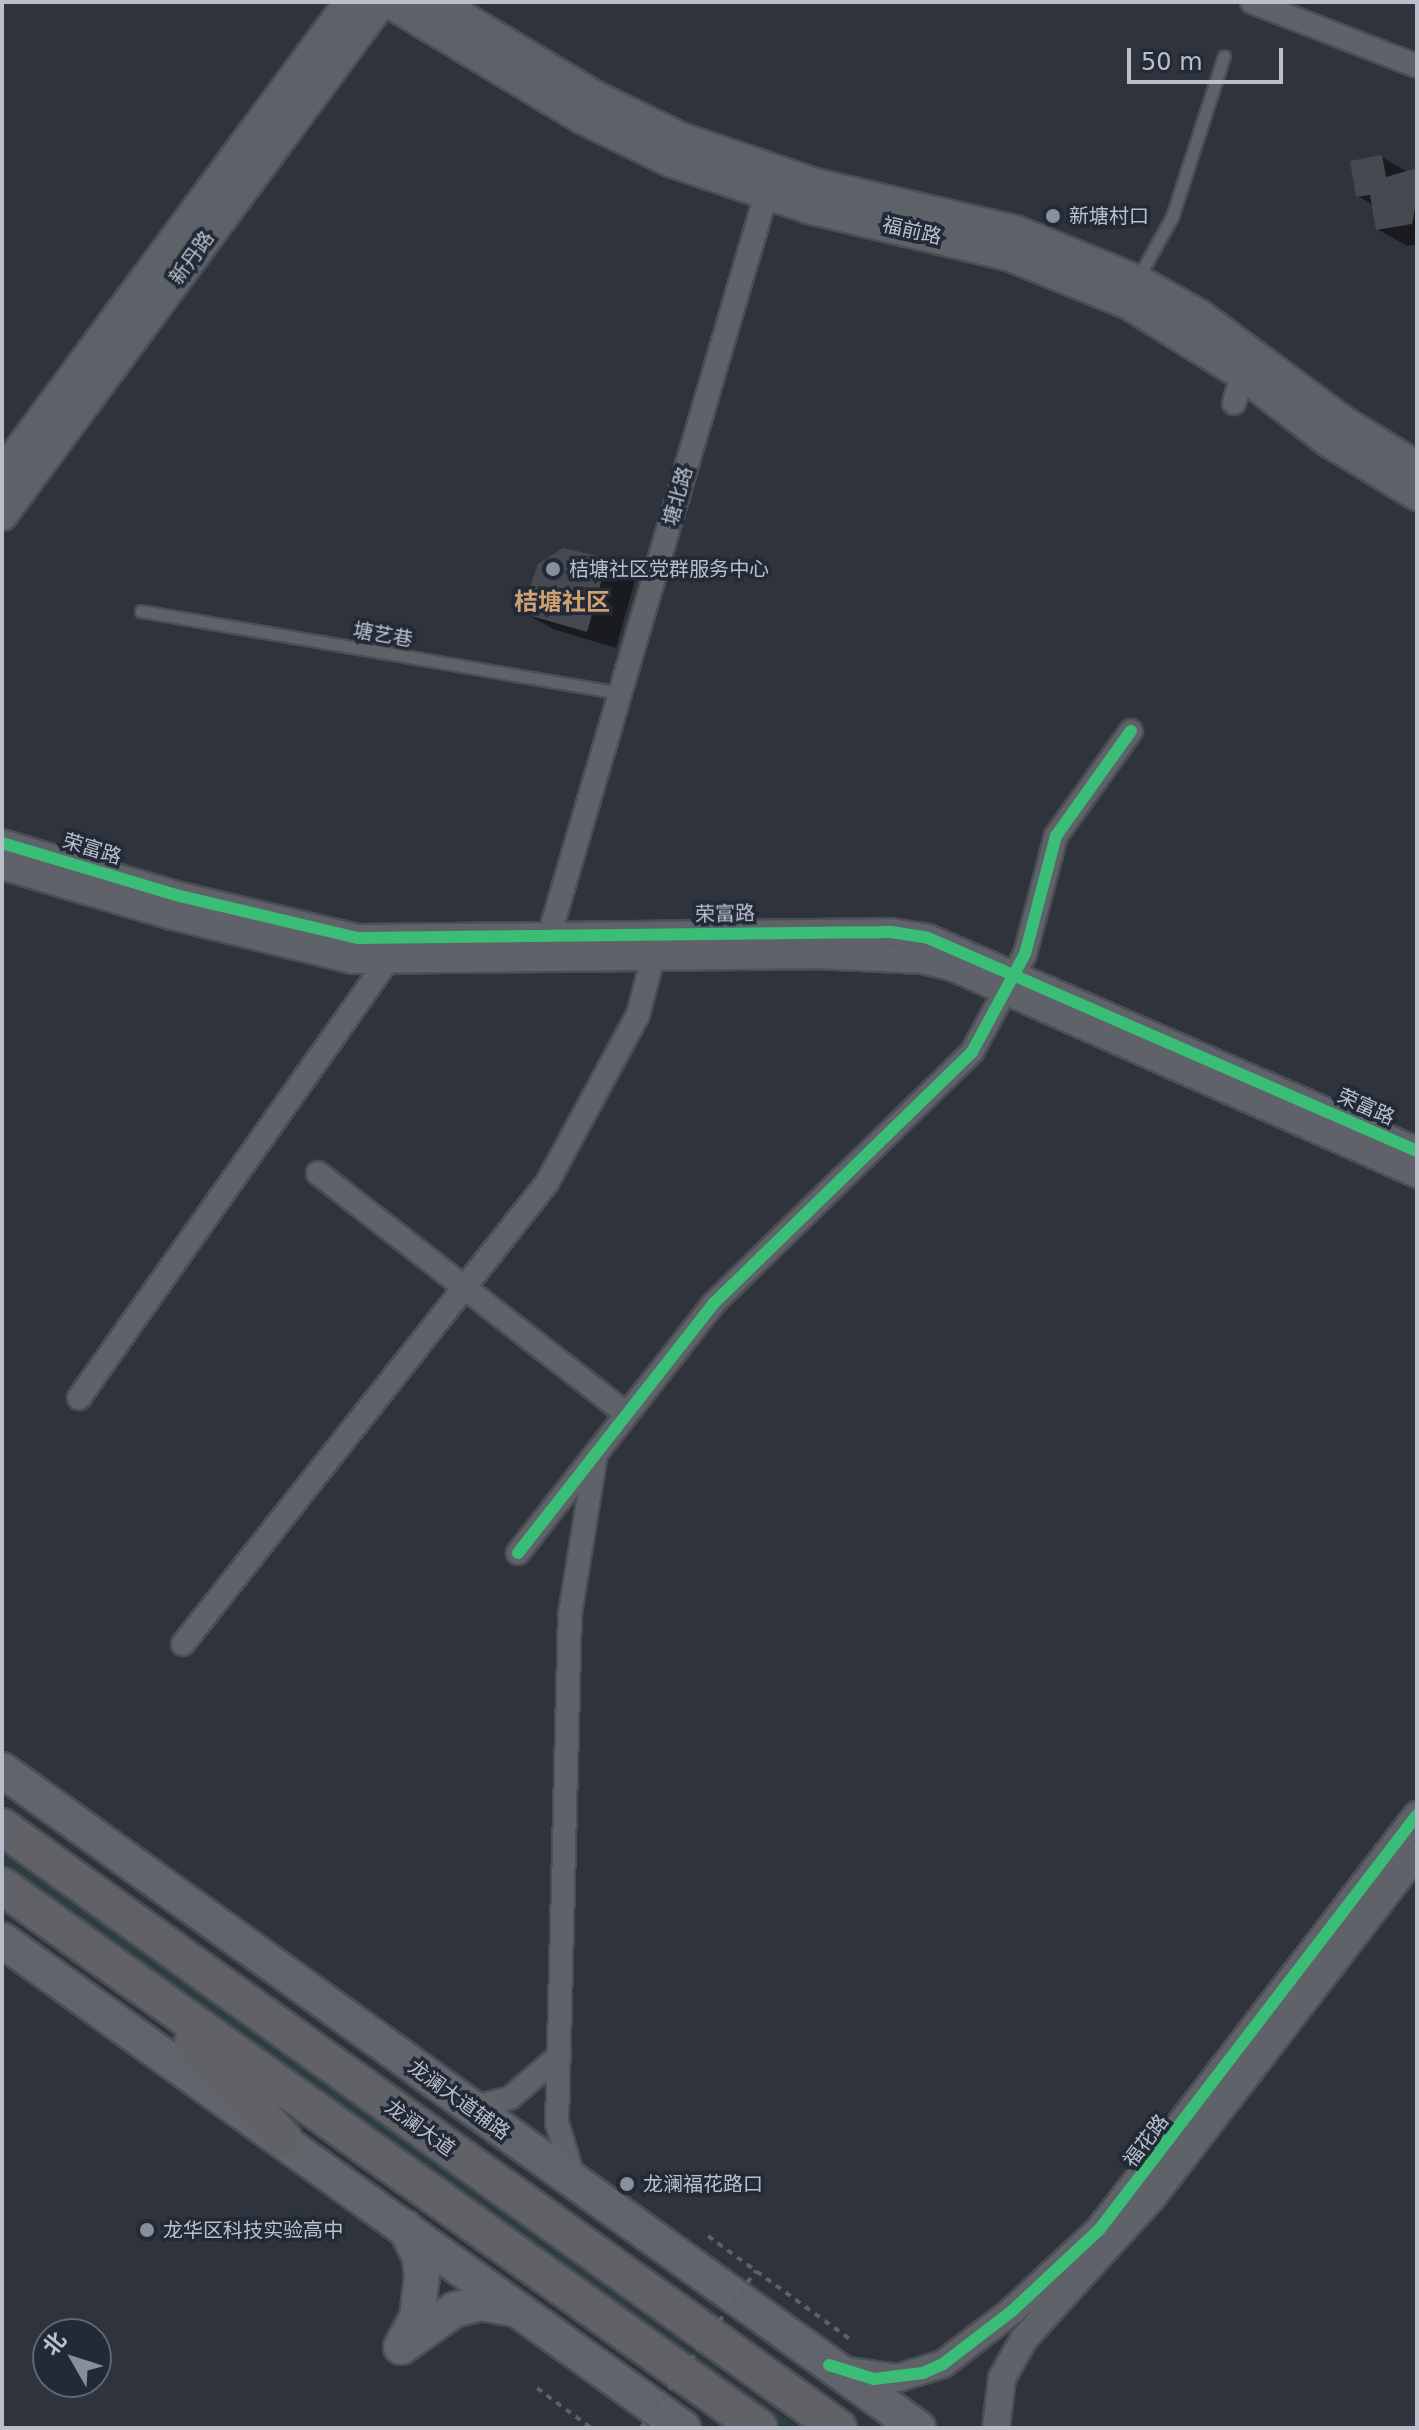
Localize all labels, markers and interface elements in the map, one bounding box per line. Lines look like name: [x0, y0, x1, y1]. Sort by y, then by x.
scale bar: [1131, 32, 1287, 82]
text: 50 m: [1141, 48, 1203, 76]
place label: 新塘村口: [1069, 204, 1149, 228]
marker: 新塘村口: [1044, 207, 1062, 225]
street label: 福前路: [880, 213, 944, 249]
street label: 新丹路: [165, 227, 219, 289]
street label: 塘北路: [658, 464, 698, 528]
place label: 桔塘社区党群服务中心: [569, 557, 769, 581]
marker: 桔塘社区党群服务中心: [544, 560, 562, 578]
district label: 桔塘社区: [514, 589, 610, 617]
street label: 塘艺巷: [351, 618, 415, 652]
street label: 荣富路: [60, 829, 124, 869]
street label: 荣富路: [695, 901, 755, 927]
street label: 荣富路: [1334, 1084, 1398, 1130]
street label: 龙澜大道辅路: [403, 2055, 515, 2145]
street label: 龙澜大道: [381, 2095, 459, 2161]
street label: 福花路: [1118, 2110, 1174, 2172]
place label: 龙澜福花路口: [643, 2172, 763, 2196]
marker: 龙澜福花路口: [618, 2175, 636, 2193]
place label: 龙华区科技实验高中: [163, 2218, 343, 2242]
marker: 龙华区科技实验高中: [138, 2221, 156, 2239]
north arrow: [32, 2318, 112, 2398]
text: 北: [38, 2327, 71, 2360]

